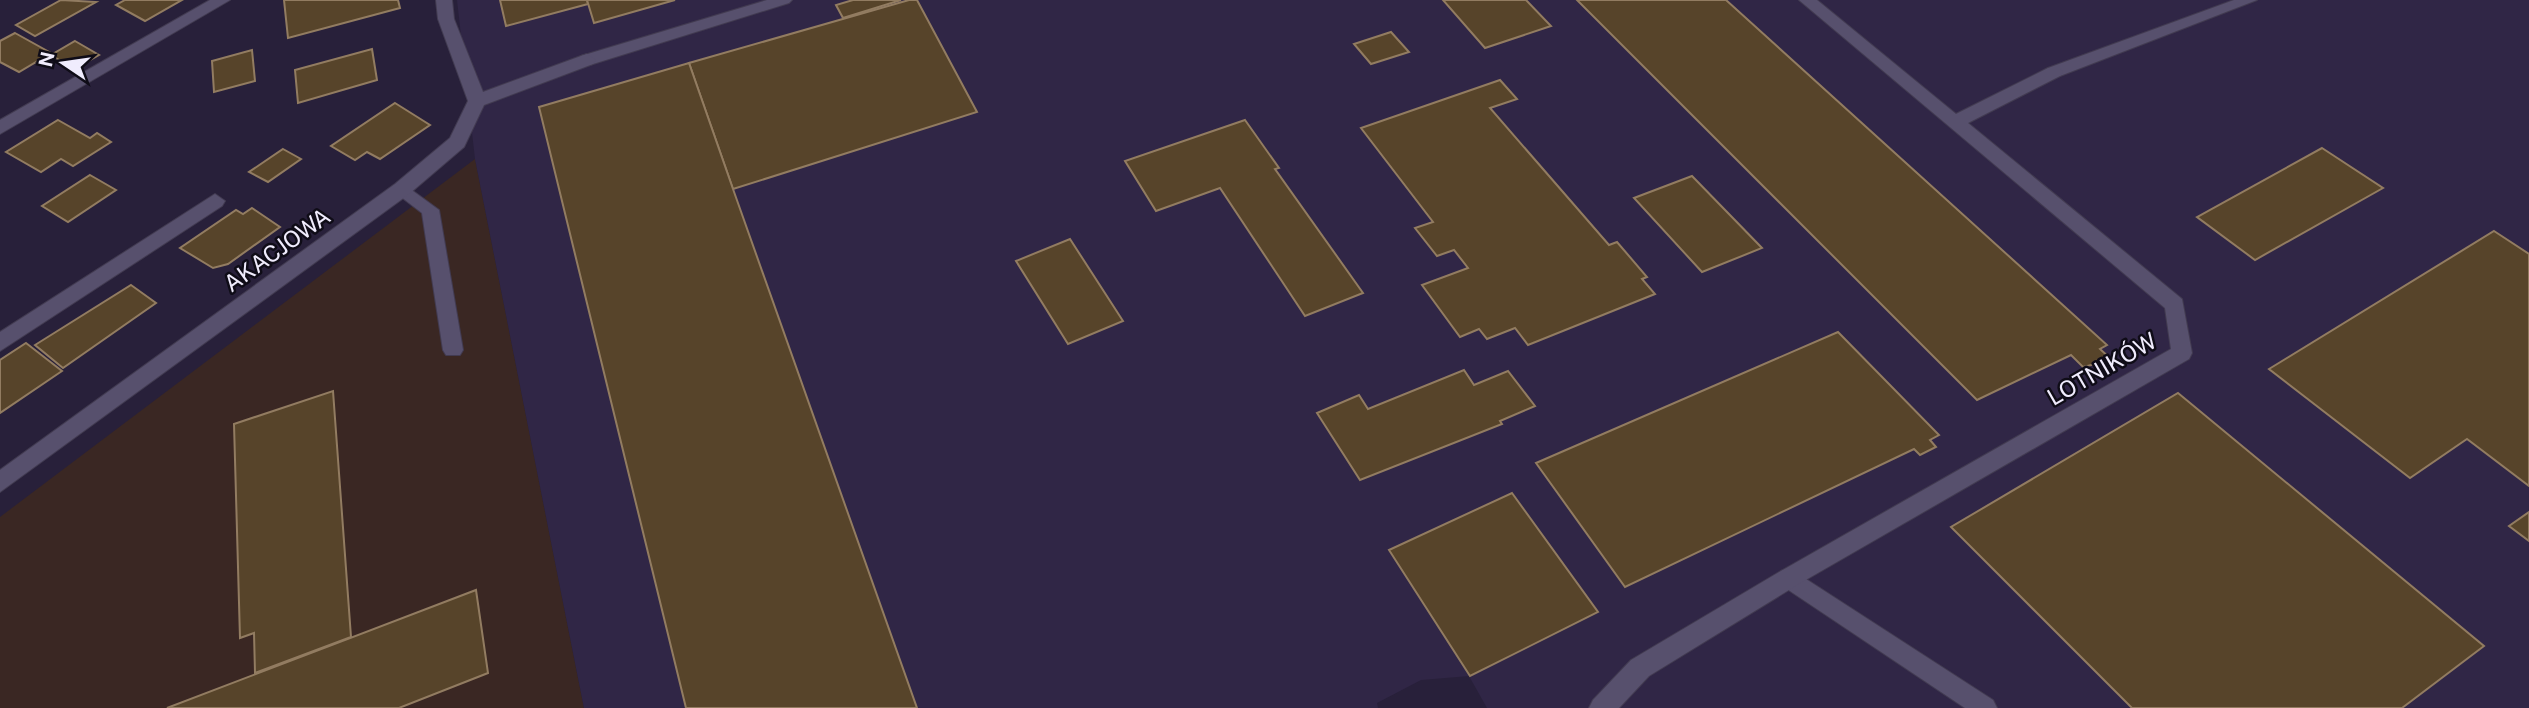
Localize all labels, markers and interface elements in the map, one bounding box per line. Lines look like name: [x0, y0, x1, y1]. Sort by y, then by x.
north arrow: [28, 28, 98, 98]
text: N: [34, 49, 59, 69]
street label: AKACJOWA: [218, 202, 335, 297]
street label: LOTNIKÓW: [2042, 326, 2161, 411]

